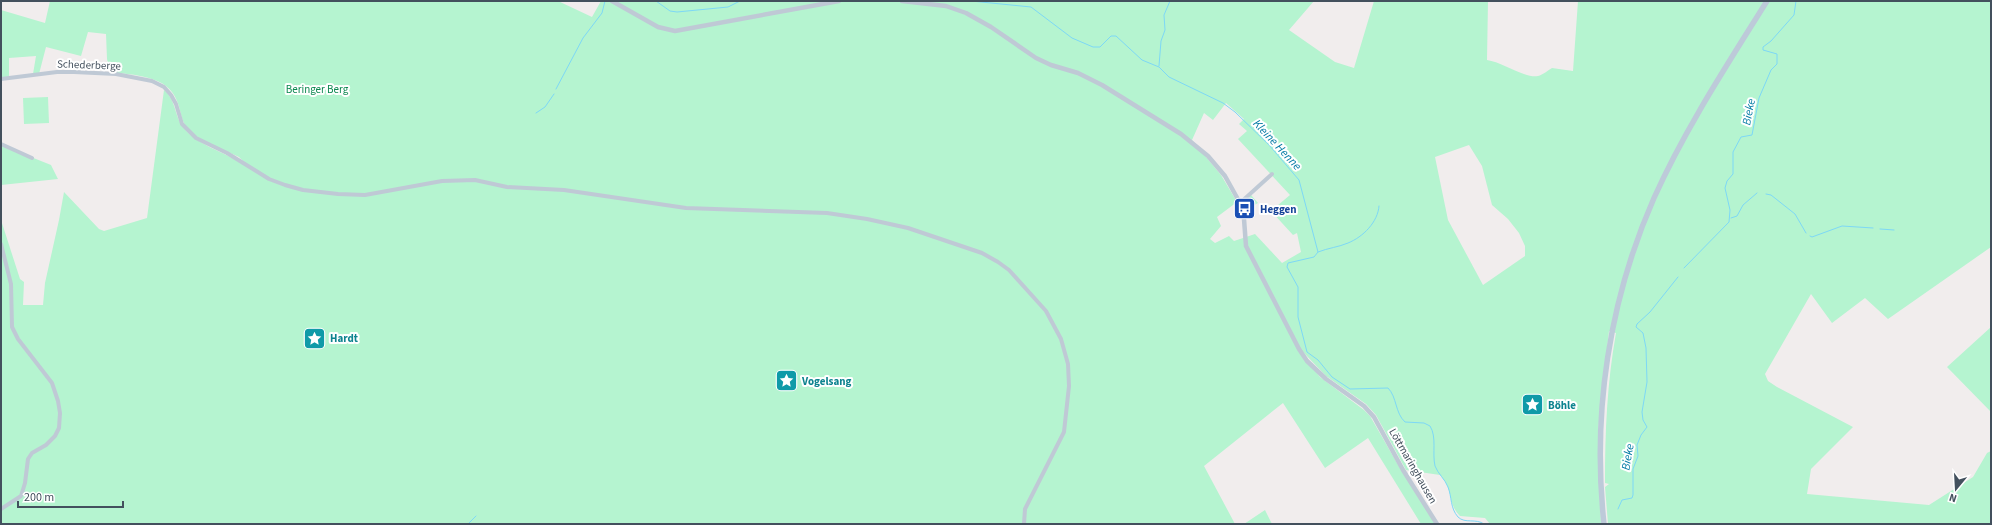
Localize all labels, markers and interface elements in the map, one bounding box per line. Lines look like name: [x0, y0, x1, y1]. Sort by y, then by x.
street label: Schederberge: [57, 56, 122, 74]
park label: Beringer Berg: [286, 82, 349, 97]
water label: Bieke: [1738, 97, 1760, 127]
water label: Kleine Henne: [1249, 116, 1305, 174]
bus stop icon: Heggen: [1232, 196, 1258, 222]
place label: Heggen: [1260, 202, 1297, 217]
place icon: Hardt: [301, 325, 327, 351]
place label: Hardt: [330, 331, 359, 346]
place icon: Vogelsang: [773, 368, 799, 394]
place label: Vogelsang: [801, 374, 851, 389]
place icon: Böhle: [1519, 392, 1545, 418]
place label: Böhle: [1548, 398, 1576, 413]
street label: Löttmaringhausen: [1385, 426, 1441, 506]
water label: Bieke: [1617, 442, 1639, 472]
north arrow: [1936, 469, 1976, 509]
scale bar: [18, 483, 123, 509]
text: 200 m: [24, 489, 54, 506]
text: N: [1947, 490, 1959, 506]

